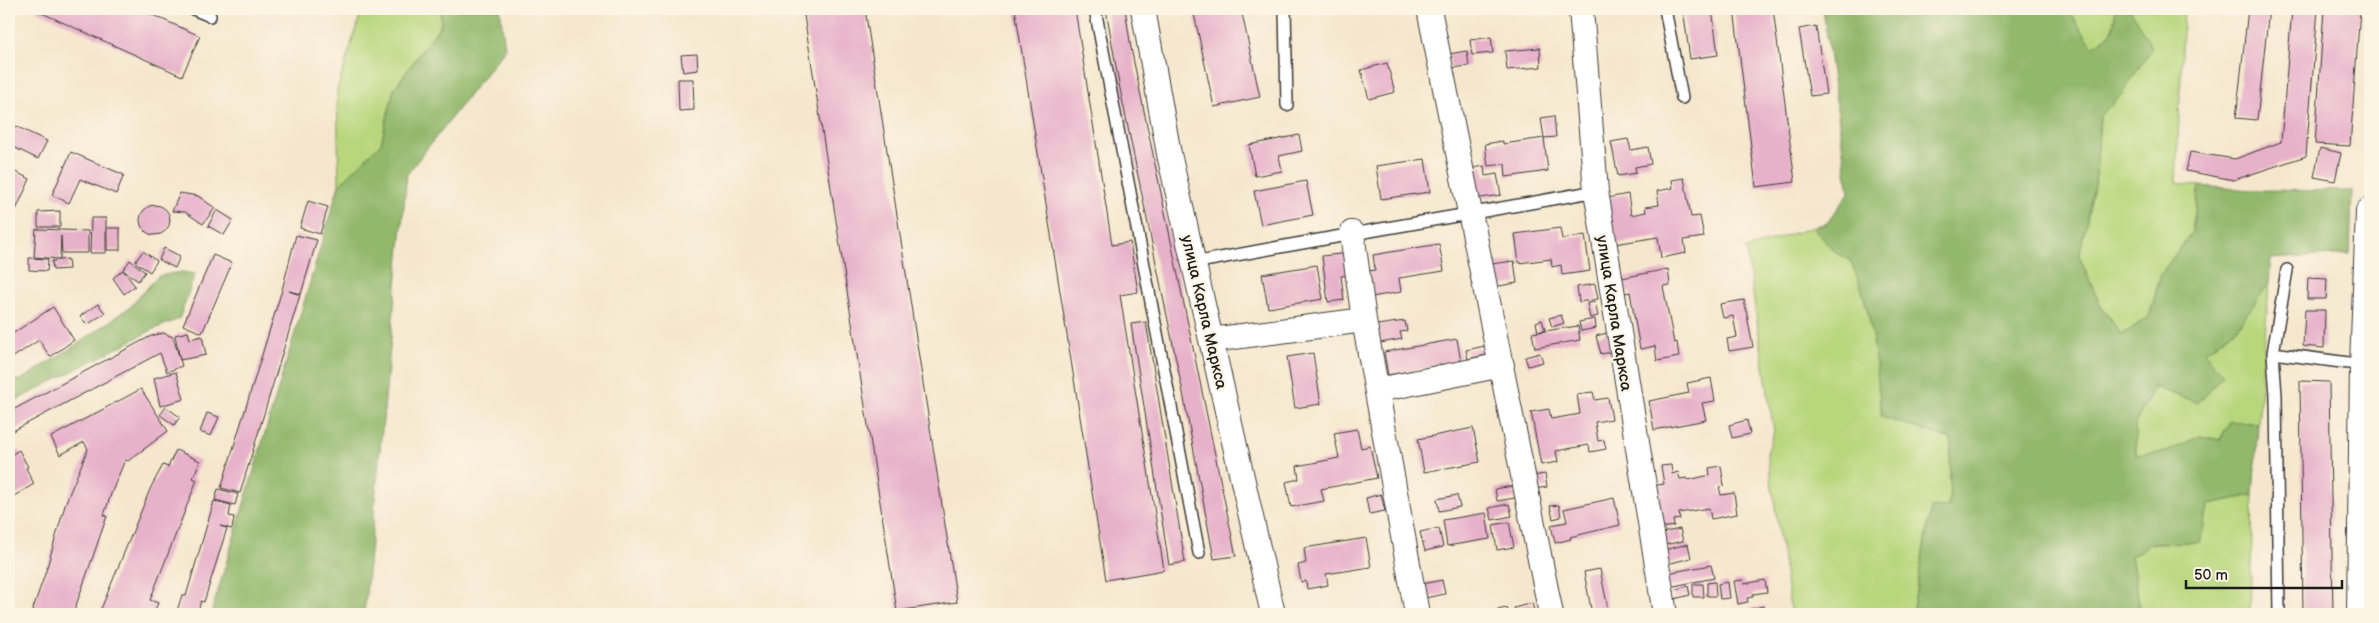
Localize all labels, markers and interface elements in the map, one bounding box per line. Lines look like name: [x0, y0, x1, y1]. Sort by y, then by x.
street label: улица Карла Маркса: [1177, 233, 1231, 392]
street label: улица Карла Маркса: [1592, 234, 1635, 393]
scale bar: [2186, 558, 2343, 590]
text: 50 m: [2194, 566, 2228, 585]

